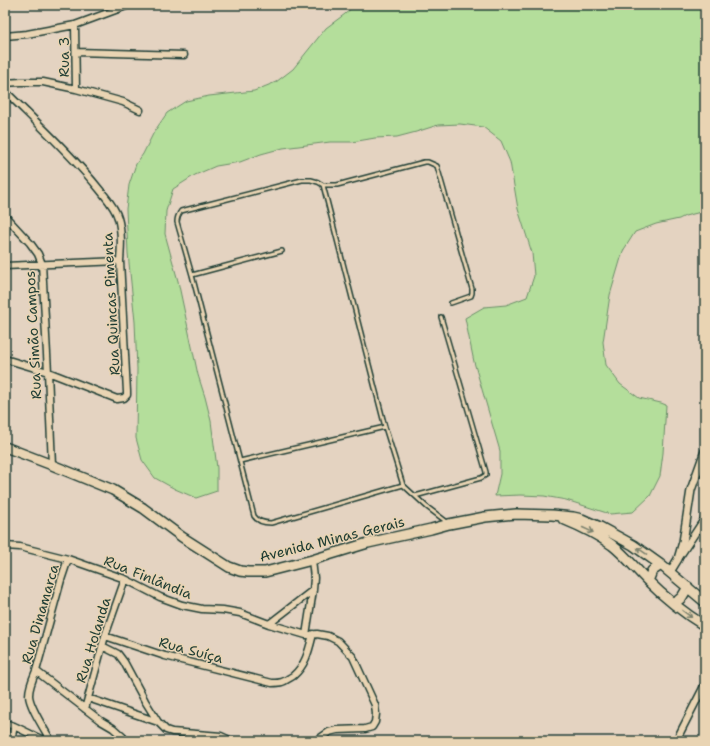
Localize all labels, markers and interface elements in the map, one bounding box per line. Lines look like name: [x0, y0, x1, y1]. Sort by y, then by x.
street label: Rua 3: [55, 37, 73, 77]
street label: Rua Quincas Pimenta: [98, 232, 124, 376]
street label: Rua Simão Campos: [21, 270, 45, 400]
street label: Avenida Minas Gerais: [258, 512, 406, 566]
one-way arrow: [582, 527, 594, 534]
one-way arrow: [637, 547, 648, 555]
street label: Rua Finlândia: [101, 551, 195, 603]
street label: Rua Dinamarca: [17, 562, 63, 666]
street label: Rua Holanda: [71, 595, 115, 685]
one-way arrow: [681, 610, 692, 618]
street label: Rua Suíça: [157, 633, 225, 667]

